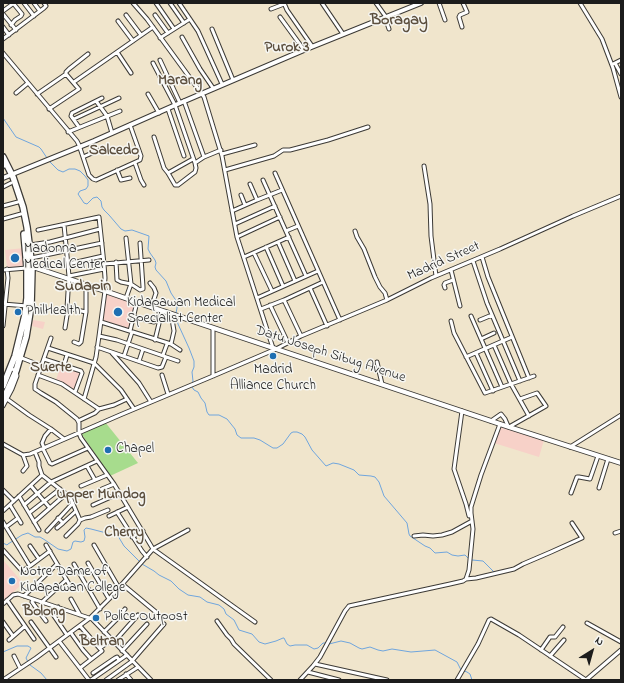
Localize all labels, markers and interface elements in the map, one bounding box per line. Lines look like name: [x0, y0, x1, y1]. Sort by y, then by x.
district label: Boragay: [370, 11, 428, 31]
district label: Purok 3: [265, 40, 309, 58]
district label: Marang: [158, 73, 202, 91]
district label: Salcedo: [89, 143, 139, 161]
street label: Madrid Street: [405, 239, 483, 285]
place label: Madonna Medical Center: [24, 242, 105, 274]
marker: Madonna Medical Center: [9, 252, 21, 264]
district label: Sudapin: [55, 277, 111, 297]
place label: Kidapawan Medical Specialist Center: [127, 296, 235, 328]
place label: PhilHealth: [26, 304, 80, 320]
marker: Kidapawan Medical Specialist Center: [112, 306, 124, 318]
marker: PhilHealth: [13, 307, 23, 317]
street label: Datu Joseph Sibug Avenue: [253, 323, 407, 387]
marker: Madrid Alliance Church: [268, 351, 278, 361]
district label: Suerte: [30, 360, 72, 378]
place label: Madrid Alliance Church: [230, 363, 316, 396]
place label: Chapel: [116, 442, 154, 458]
marker: Chapel: [103, 445, 113, 455]
district label: Upper Mundog: [57, 487, 145, 505]
district label: Cherry: [104, 525, 144, 543]
place label: Notre Dame of Kidapawan College: [20, 565, 125, 598]
marker: Notre Dame of Kidapawan College: [7, 576, 17, 586]
district label: Bolong: [23, 604, 65, 622]
place label: Police Outpost: [104, 610, 188, 626]
marker: Police Outpost: [91, 613, 101, 623]
north arrow: [572, 631, 612, 671]
text: N: [591, 633, 607, 650]
district label: Beltran: [80, 634, 124, 652]

